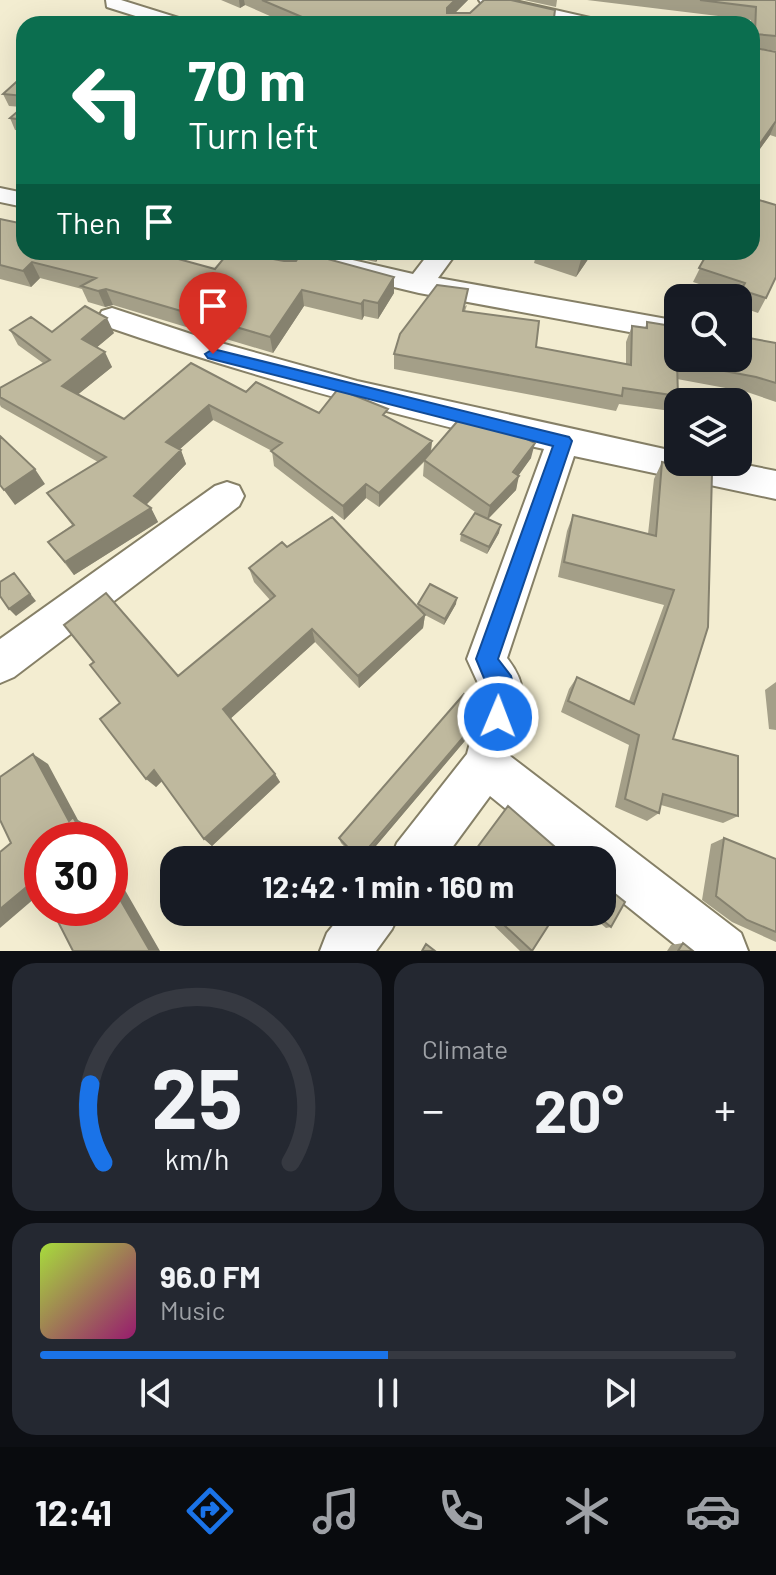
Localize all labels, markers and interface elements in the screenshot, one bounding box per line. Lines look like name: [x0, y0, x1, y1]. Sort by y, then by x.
text: 70 m: [188, 45, 306, 112]
icon: left: [56, 48, 160, 152]
text: Turn left: [188, 113, 319, 156]
icon: arrive: [137, 200, 181, 244]
text: Then: [56, 204, 121, 240]
pin: [179, 272, 247, 354]
icon: arrive: [191, 284, 235, 328]
map controls: [664, 284, 752, 476]
button: search: [664, 284, 752, 372]
button: layers: [664, 388, 752, 476]
position arrow: [456, 675, 540, 759]
speed limit sign: 30: [24, 822, 128, 926]
text: 12:42 · 1 min · 160 m: [262, 868, 514, 904]
text: Climate: [422, 1033, 508, 1064]
text: 25: [151, 1046, 243, 1146]
text: 20°: [534, 1073, 624, 1145]
text: −: [422, 1082, 444, 1135]
text: +: [714, 1082, 736, 1135]
text: km/h: [165, 1141, 229, 1176]
text: 96.0 FM: [160, 1258, 261, 1294]
text: Music: [160, 1294, 225, 1325]
icon: previous: [134, 1371, 178, 1415]
icon: pause: [366, 1371, 410, 1415]
icon: next: [598, 1371, 642, 1415]
icon: directions: [182, 1483, 238, 1539]
icon: music: [308, 1483, 364, 1539]
icon: phone: [433, 1483, 489, 1539]
icon: climate: [559, 1483, 615, 1539]
icon: car: [685, 1483, 741, 1539]
text: 12:41: [35, 1490, 112, 1533]

